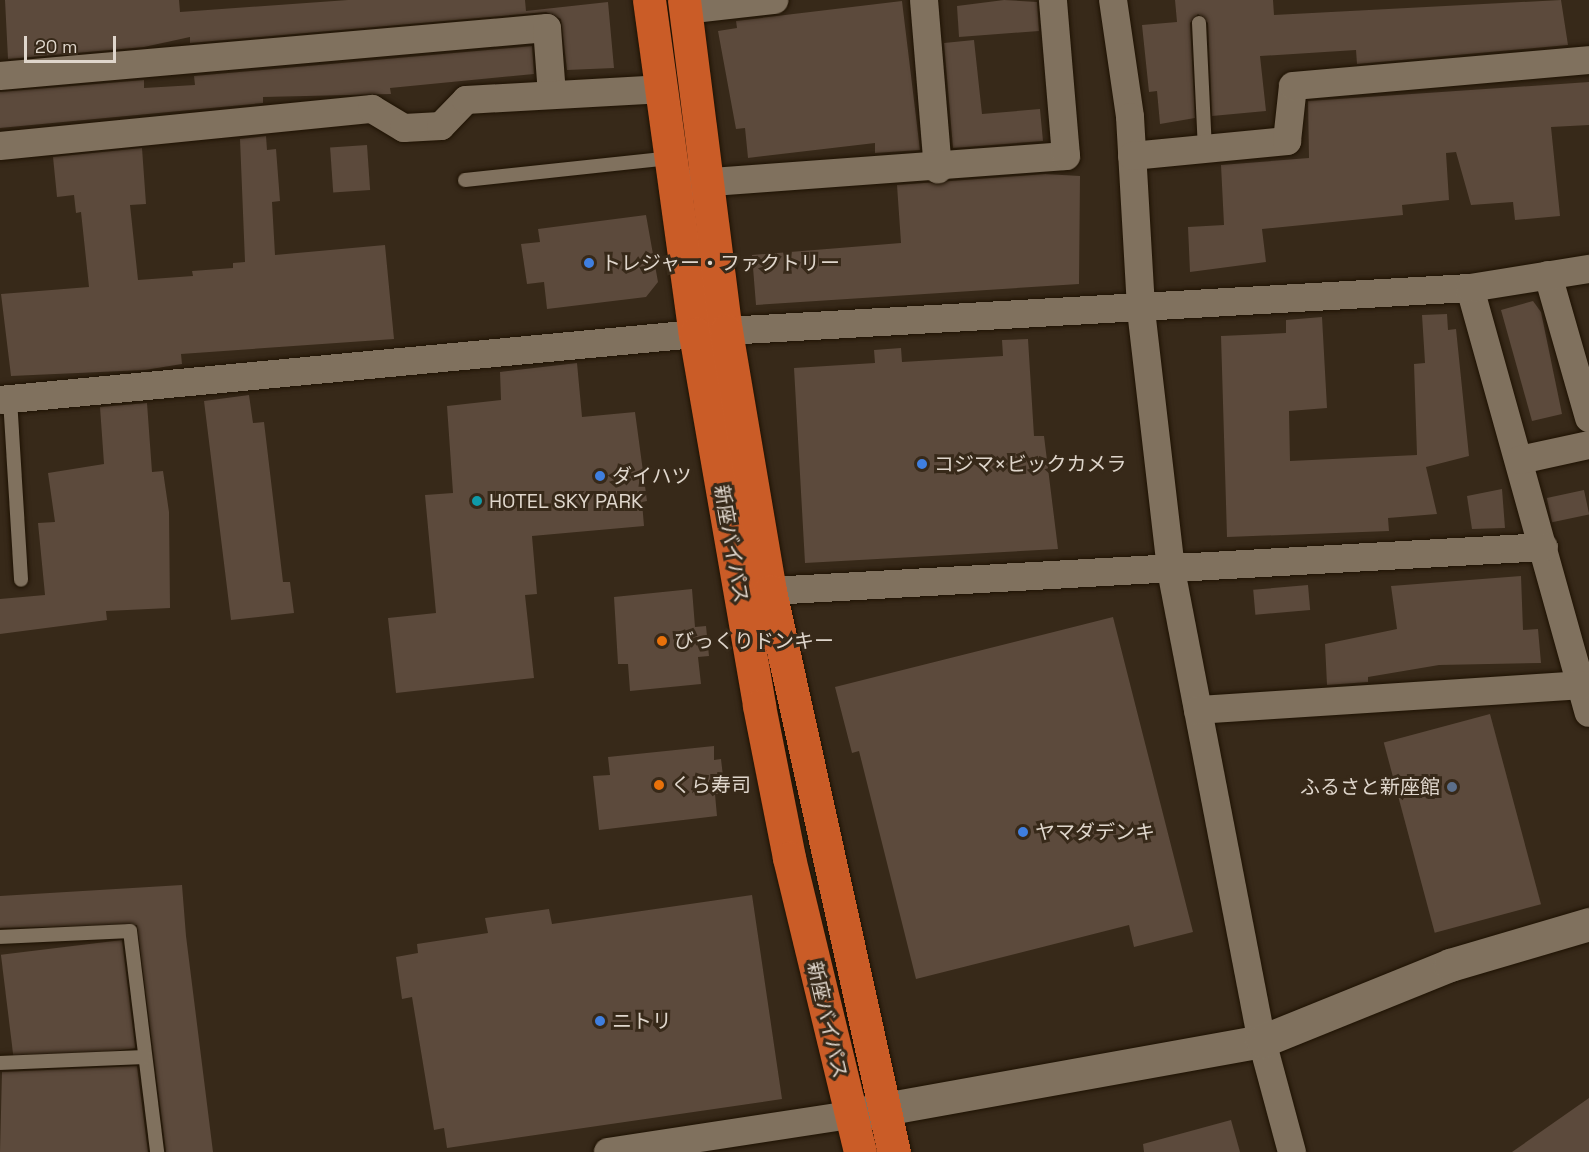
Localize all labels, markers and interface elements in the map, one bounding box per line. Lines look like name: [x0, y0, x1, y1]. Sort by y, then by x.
scale bar: [27, 24, 118, 62]
text: 20 m: [35, 35, 78, 58]
place label: トレジャー・ファクトリー: [601, 251, 841, 275]
marker: トレジャー・ファクトリー: [582, 256, 596, 270]
place label: コジマ×ビックカメラ: [934, 452, 1126, 476]
marker: コジマ×ビックカメラ: [915, 457, 929, 471]
place label: ダイハツ: [612, 464, 692, 488]
marker: ダイハツ: [593, 469, 607, 483]
street label: 新座バイパス: [709, 483, 753, 605]
place label: HOTEL SKY PARK: [489, 489, 644, 513]
marker: HOTEL SKY PARK: [470, 494, 484, 508]
place label: びっくりドンキー: [674, 629, 834, 653]
marker: びっくりドンキー: [655, 634, 669, 648]
place label: くら寿司: [671, 773, 751, 797]
place label: ふるさと新座館: [1300, 775, 1440, 799]
marker: くら寿司: [652, 778, 666, 792]
marker: ふるさと新座館: [1445, 780, 1459, 794]
place label: ヤマダデンキ: [1035, 820, 1155, 844]
marker: ヤマダデンキ: [1016, 825, 1030, 839]
street label: 新座バイパス: [802, 959, 852, 1081]
place label: ニトリ: [612, 1009, 672, 1033]
marker: ニトリ: [593, 1014, 607, 1028]

